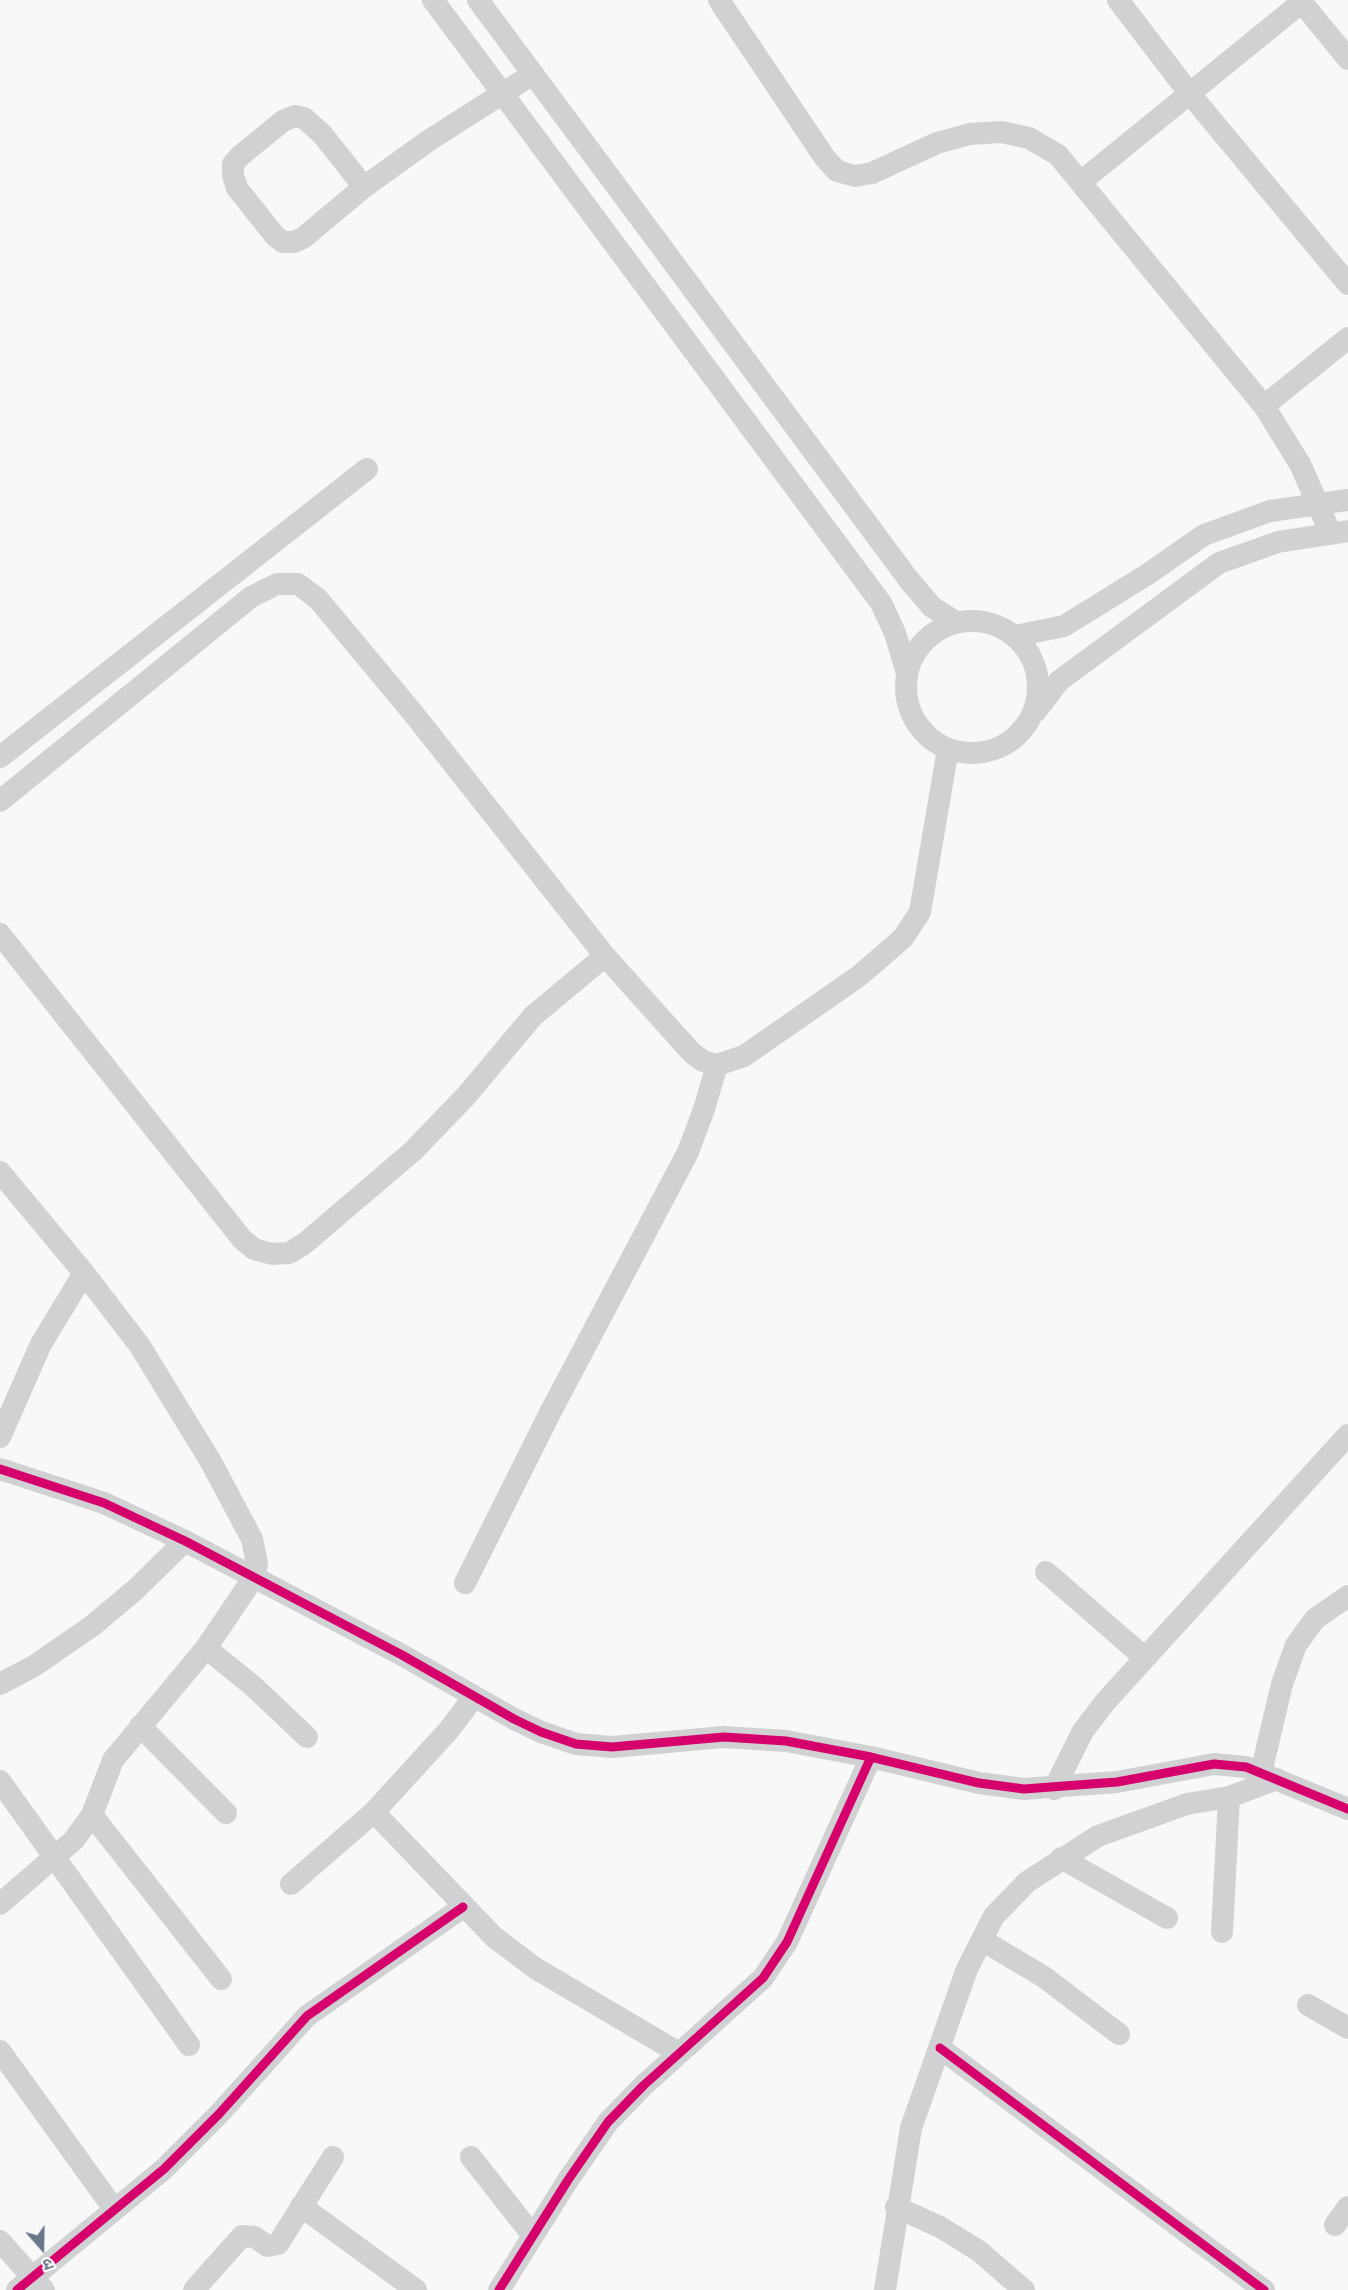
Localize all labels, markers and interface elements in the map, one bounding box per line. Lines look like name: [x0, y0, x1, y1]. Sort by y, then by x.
north arrow: [12, 2218, 72, 2278]
text: उ: [41, 2255, 56, 2276]

